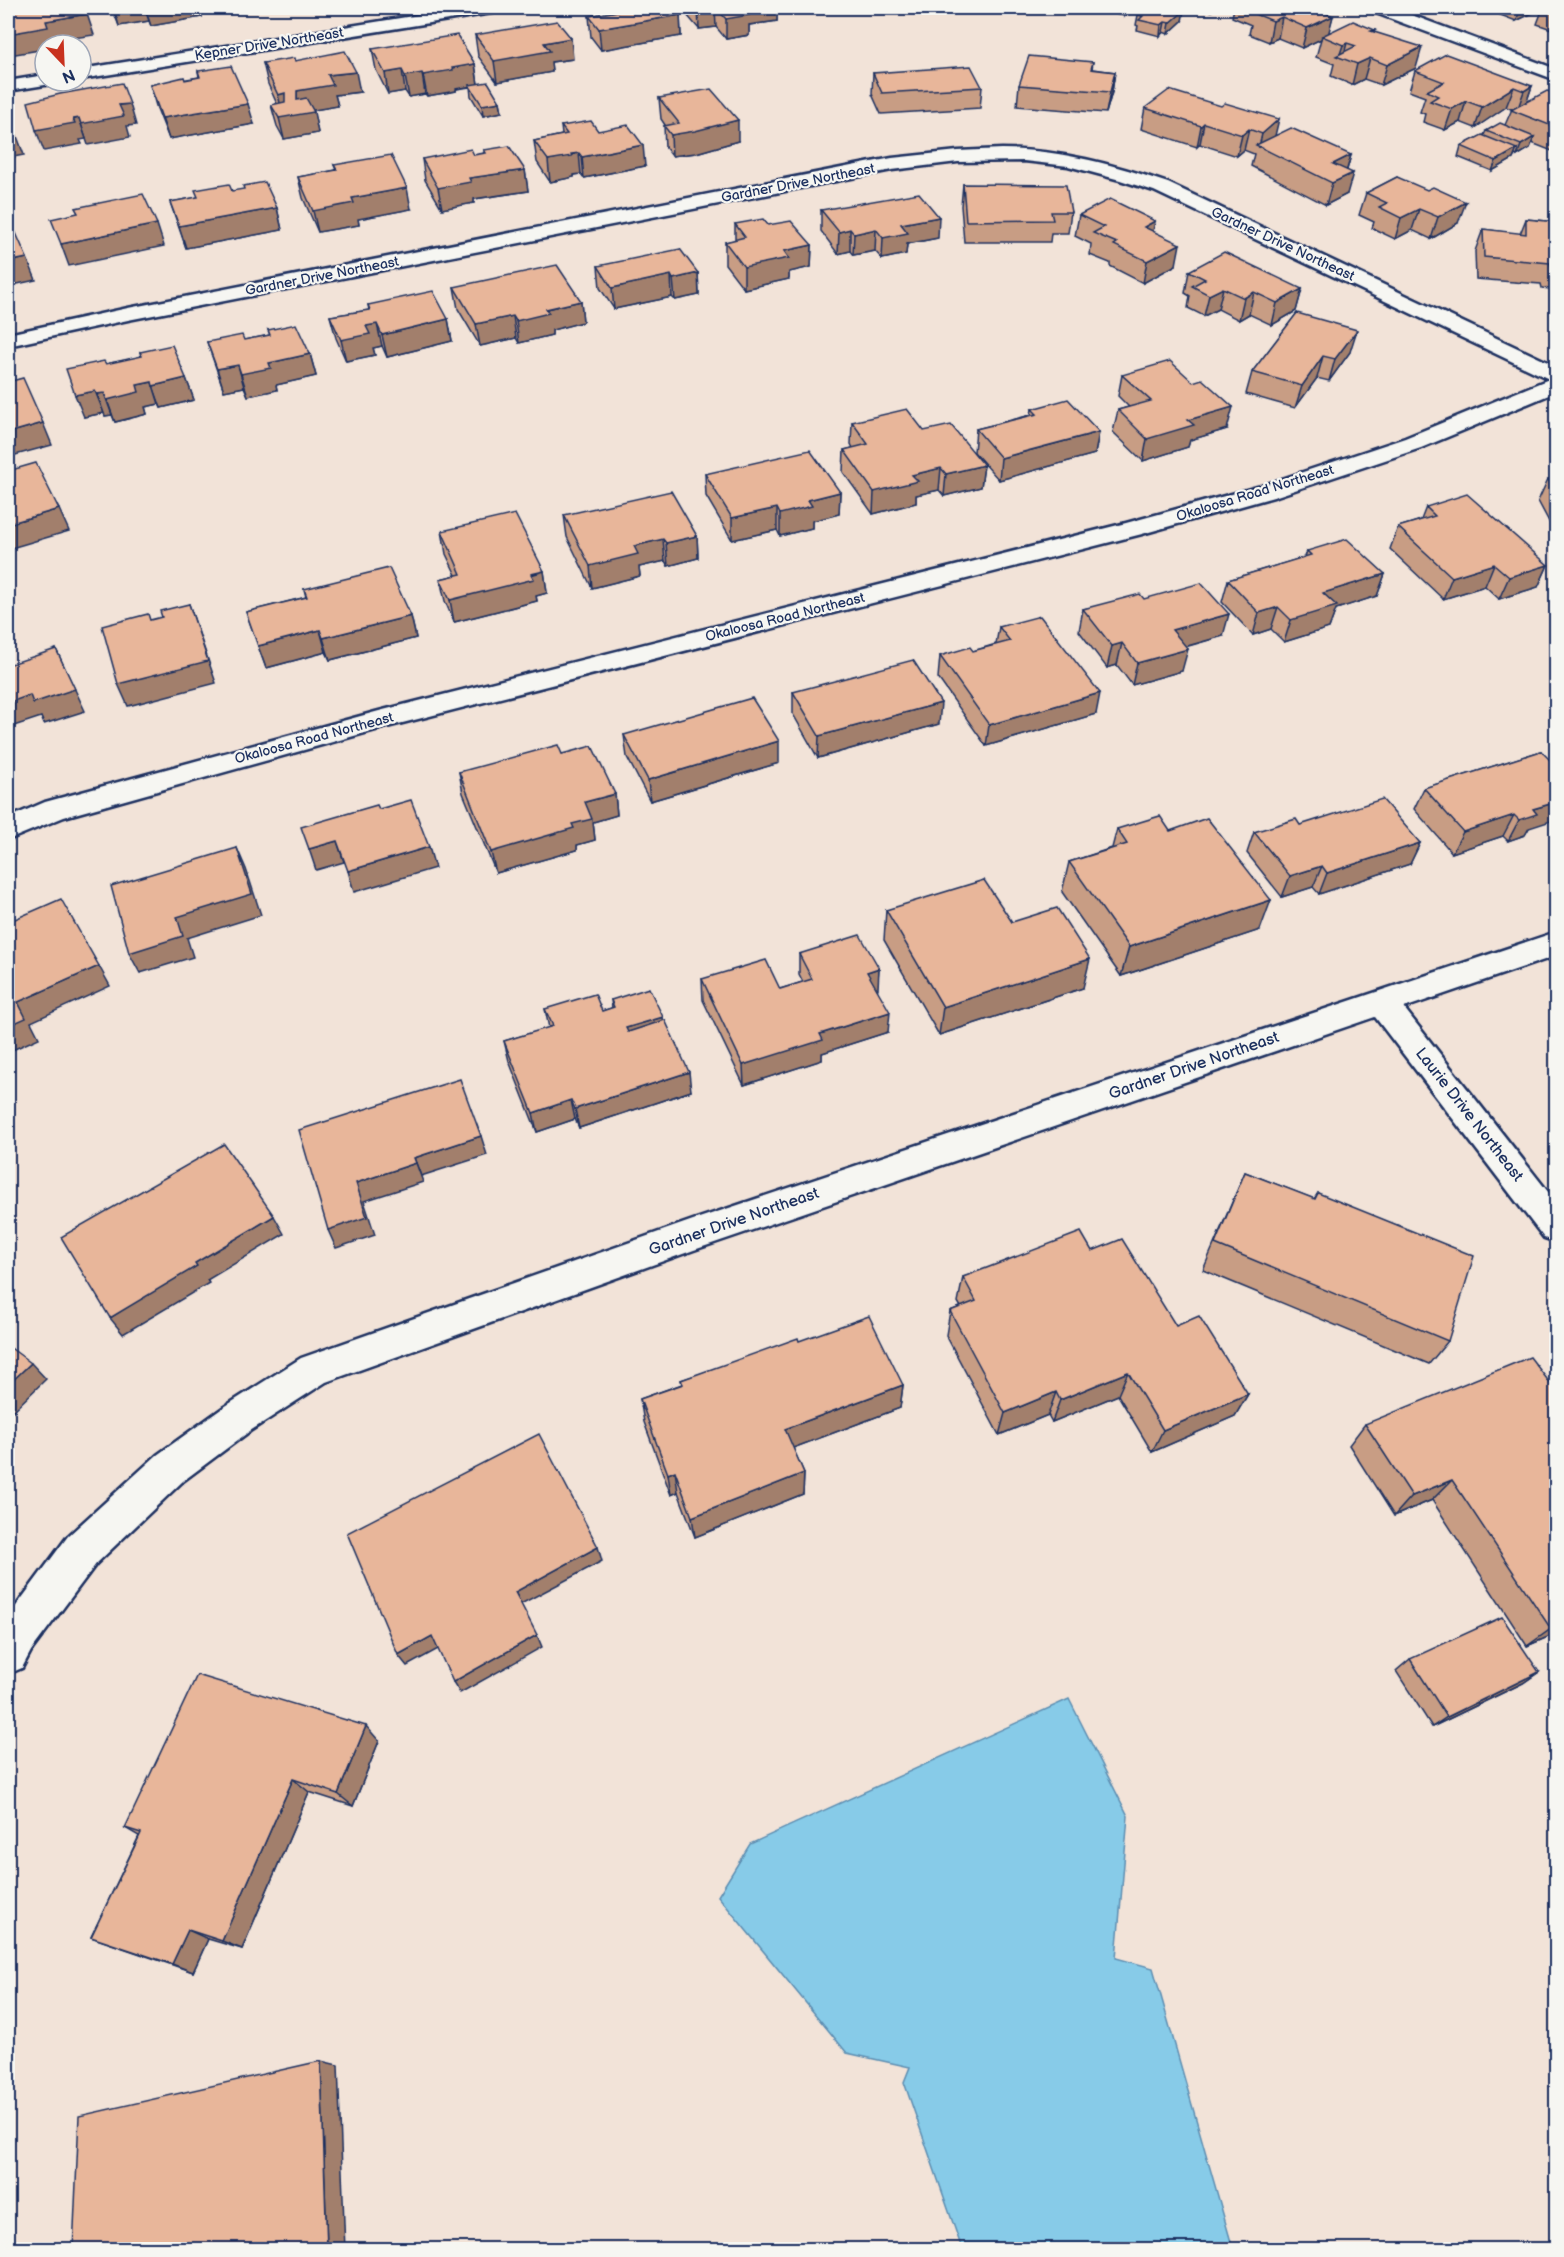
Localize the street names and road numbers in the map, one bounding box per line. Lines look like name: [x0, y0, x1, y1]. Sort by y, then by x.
street label: Kepner Drive Northeast: [193, 24, 345, 64]
street label: Gardner Drive Northeast: [720, 160, 877, 206]
street label: Gardner Drive Northeast: [1209, 203, 1358, 285]
street label: Gardner Drive Northeast: [244, 253, 401, 299]
street label: Okaloosa Road Northeast: [1174, 461, 1336, 525]
street label: Okaloosa Road Northeast: [704, 589, 867, 645]
street label: Okaloosa Road Northeast: [233, 708, 396, 767]
street label: Gardner Drive Northeast: [1107, 1028, 1282, 1104]
street label: Laurie Drive Northeast: [1411, 1044, 1527, 1186]
street label: Gardner Drive Northeast: [647, 1184, 822, 1260]

